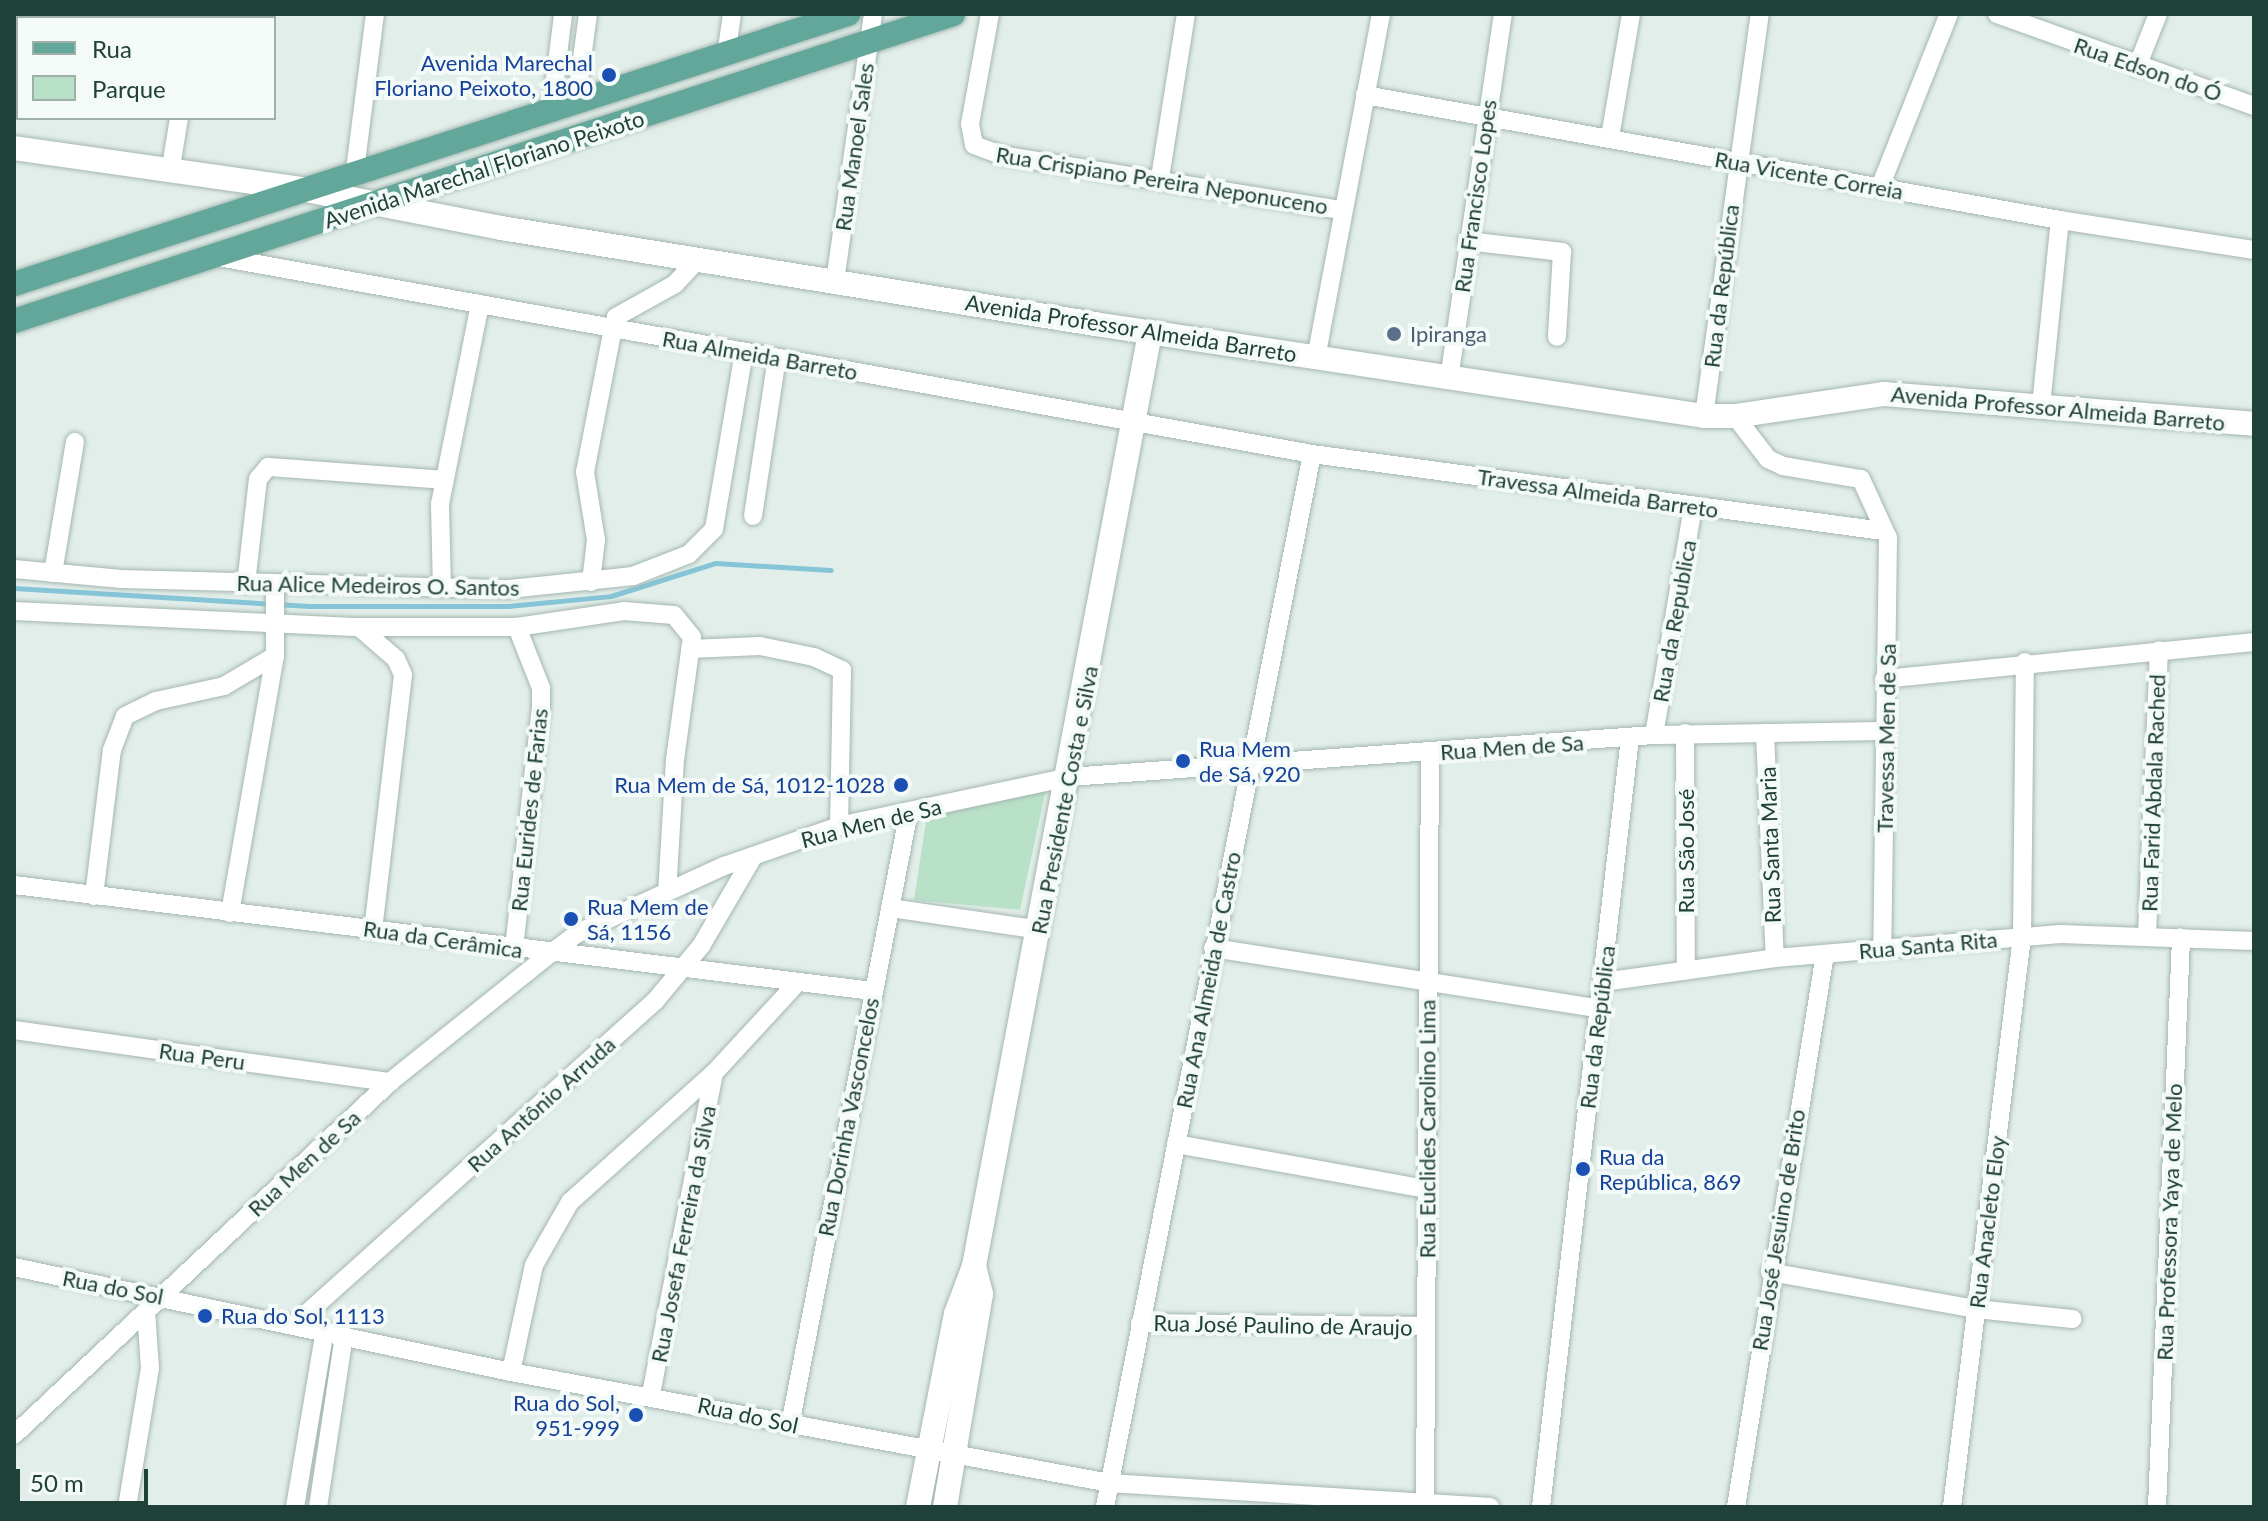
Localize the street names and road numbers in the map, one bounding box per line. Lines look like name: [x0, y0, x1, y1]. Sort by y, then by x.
street label: Rua Edson do Ó: [2071, 31, 2225, 107]
street label: Rua Manoel Sales: [829, 61, 879, 233]
street label: Rua Francisco Lopes: [1448, 98, 1502, 294]
street label: Avenida Marechal Floriano Peixoto: [321, 105, 647, 233]
street label: Rua Crispiano Pereira Neponuceno: [994, 141, 1330, 219]
street label: Rua Vicente Correia: [1712, 145, 1906, 205]
street label: Rua da República: [1698, 203, 1744, 369]
street label: Avenida Professor Almeida Barreto: [963, 289, 1299, 367]
street label: Rua Almeida Barreto: [660, 325, 860, 385]
street label: Avenida Professor Almeida Barreto: [1889, 380, 2227, 436]
street label: Travessa Almeida Barreto: [1476, 463, 1720, 523]
street label: Rua da Republica: [1647, 538, 1701, 704]
street label: Rua Alice Medeiros O. Santos: [236, 569, 520, 601]
street label: Travessa Men de Sa: [1871, 643, 1901, 833]
street label: Rua Presidente Costa e Silva: [1025, 664, 1103, 936]
street label: Rua Farid Abdala Rached: [2136, 673, 2170, 913]
street label: Rua Eurides de Farias: [505, 707, 553, 913]
street label: Rua Men de Sa: [1439, 729, 1585, 765]
street label: Rua Santa Maria: [1754, 766, 1786, 924]
street label: Rua São José: [1673, 788, 1699, 914]
street label: Rua Men de Sa: [798, 793, 944, 853]
street label: Rua Ana Almeida de Castro: [1170, 849, 1246, 1111]
street label: Rua da Cerâmica: [362, 915, 524, 963]
street label: Rua Santa Rita: [1858, 926, 1998, 964]
street label: Rua da República: [1574, 944, 1620, 1110]
street label: Rua Dorinha Vasconcelos: [812, 995, 884, 1239]
street label: Rua Euclides Carolino Lima: [1414, 1000, 1440, 1258]
street label: Rua Antônio Arruda: [461, 1030, 621, 1178]
street label: Rua Peru: [157, 1037, 247, 1075]
street label: Rua Professora Yaya de Melo: [2151, 1082, 2187, 1362]
street label: Rua Josefa Ferreira da Silva: [645, 1103, 721, 1365]
street label: Rua Men de Sa: [242, 1104, 366, 1222]
street label: Rua José Jesuino de Brito: [1746, 1107, 1810, 1353]
street label: Rua Anacleto Eloy: [1963, 1134, 2011, 1310]
street label: Rua do Sol: [60, 1264, 166, 1310]
street label: Rua José Paulino de Araujo: [1153, 1310, 1413, 1340]
street label: Rua do Sol: [695, 1391, 801, 1439]

